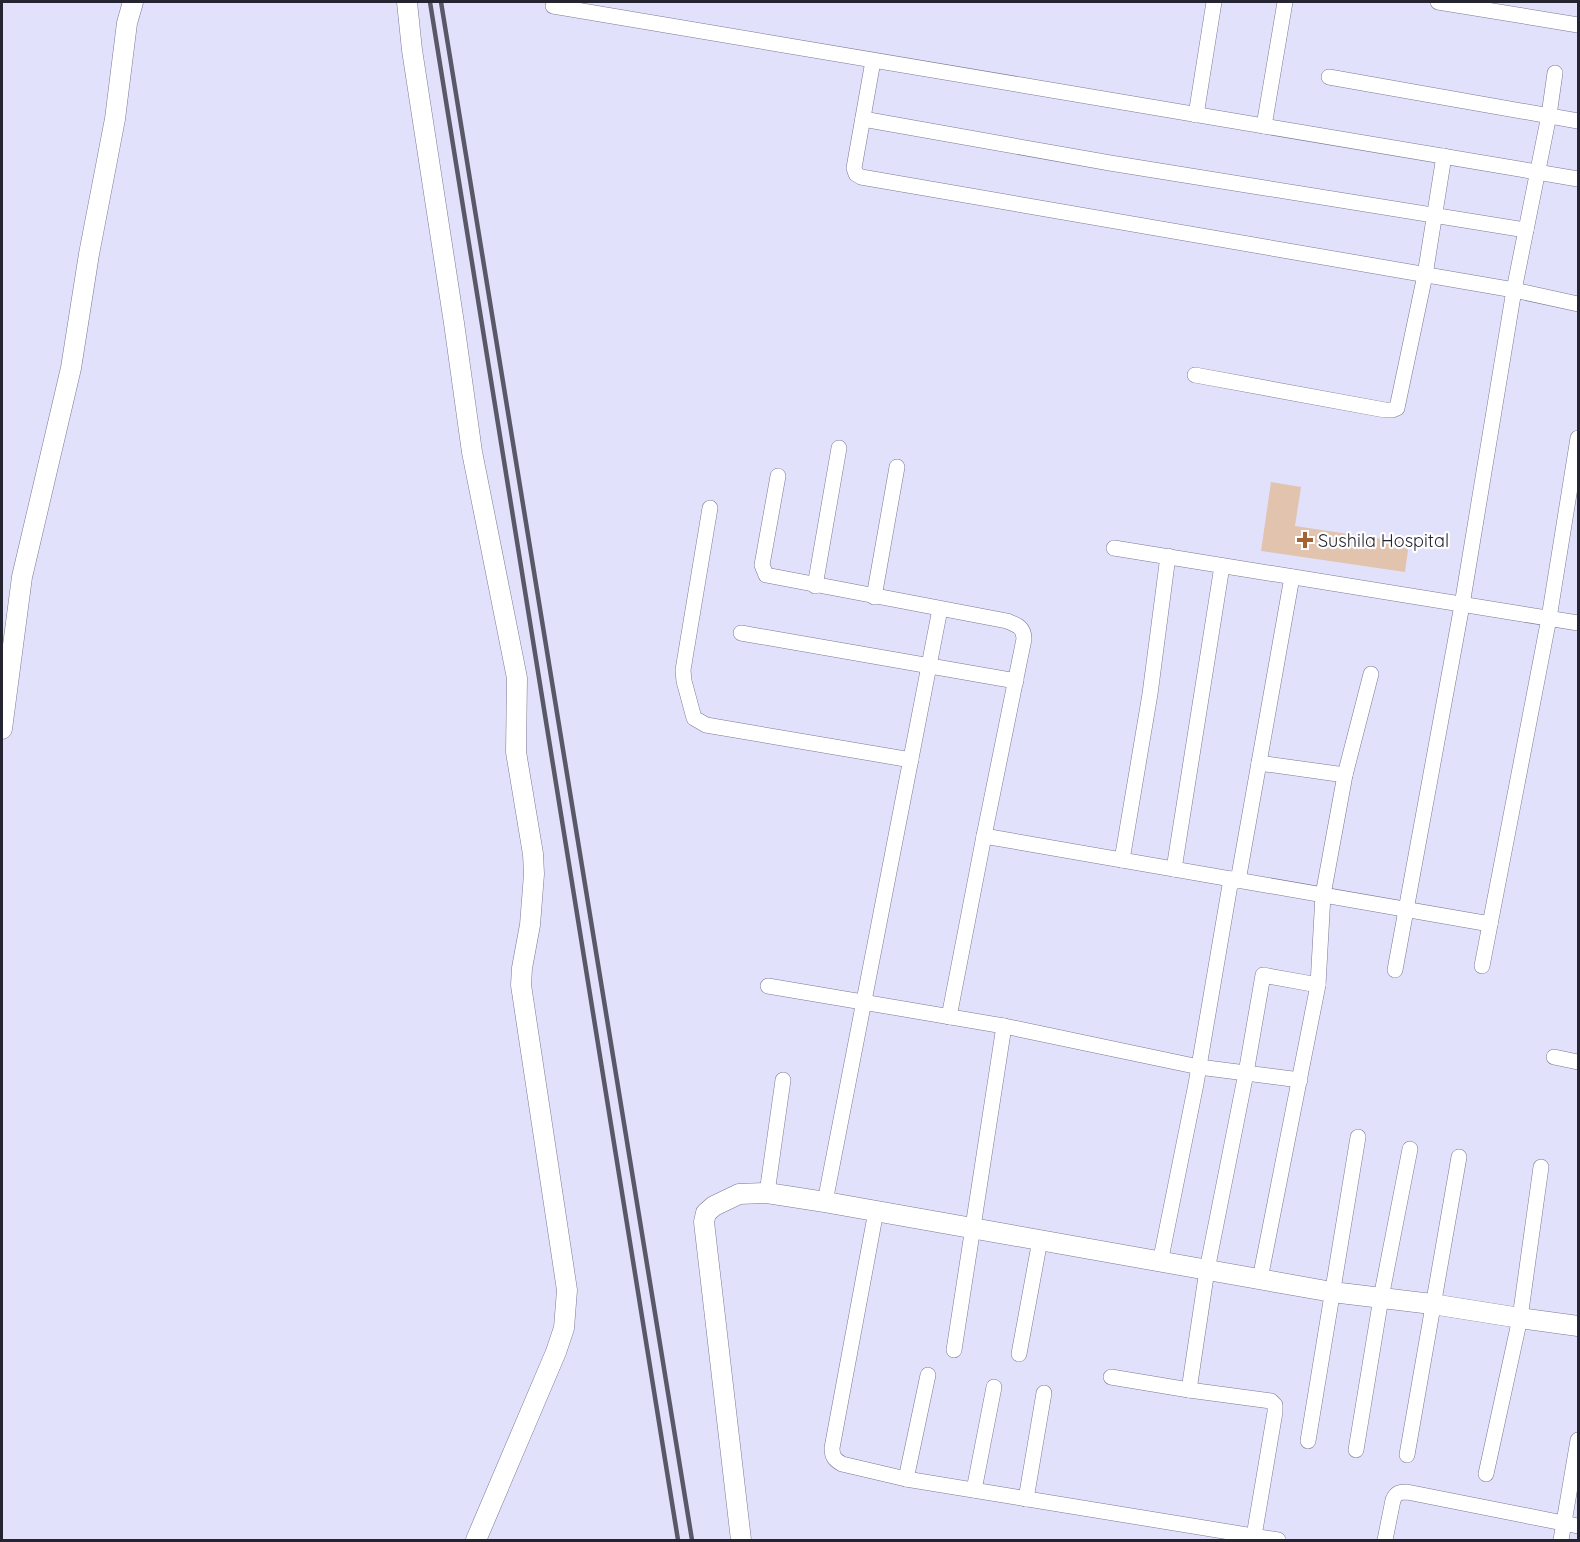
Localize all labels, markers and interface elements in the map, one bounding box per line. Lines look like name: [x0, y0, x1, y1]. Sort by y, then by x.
place label: Sushila Hospital: [1318, 529, 1449, 552]
marker: Sushila Hospital: [1296, 531, 1314, 549]

